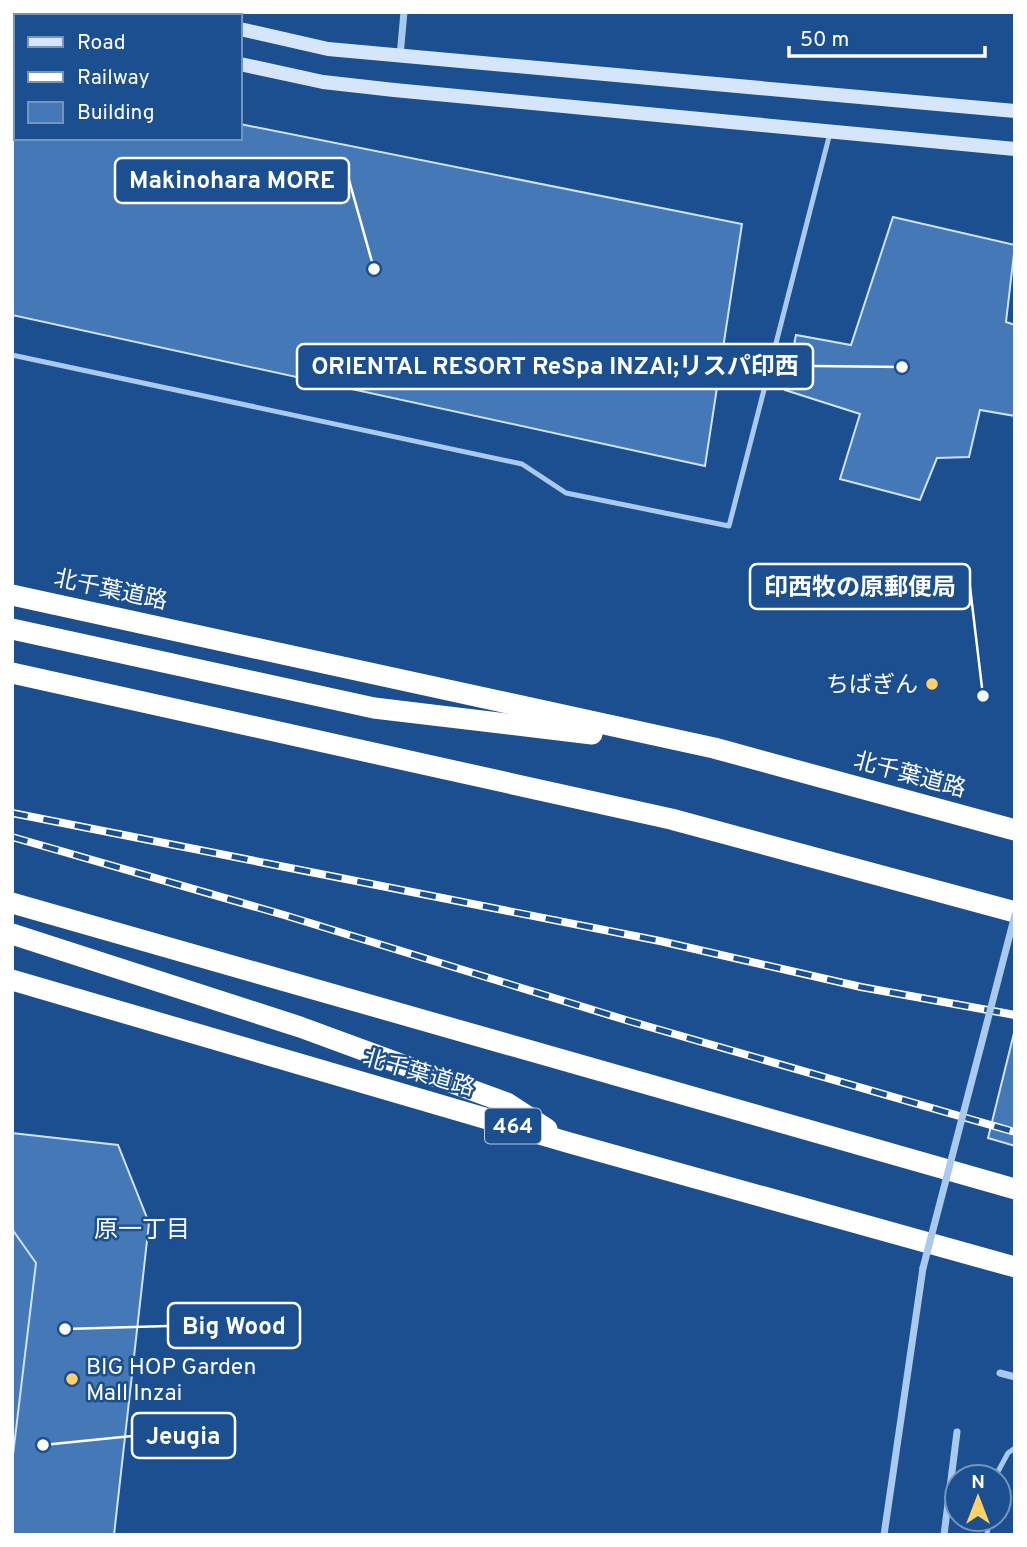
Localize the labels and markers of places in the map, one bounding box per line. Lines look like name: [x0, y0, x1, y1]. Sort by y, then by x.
callout: Makinohara MORE: [115, 158, 349, 203]
callout: ORIENTAL RESORT ReSpa INZAI;リスパ印西: [297, 344, 813, 389]
callout: 印西牧の原郵便局: [750, 564, 970, 609]
place label: ちばぎん: [826, 672, 918, 701]
marker: ちばぎん: [924, 676, 940, 692]
callout: Big Wood: [168, 1303, 300, 1348]
place label: BIG HOP Garden Mall Inzai: [86, 1354, 256, 1409]
marker: BIG HOP Garden Mall Inzai: [64, 1371, 80, 1387]
callout: Jeugia: [132, 1413, 235, 1458]

